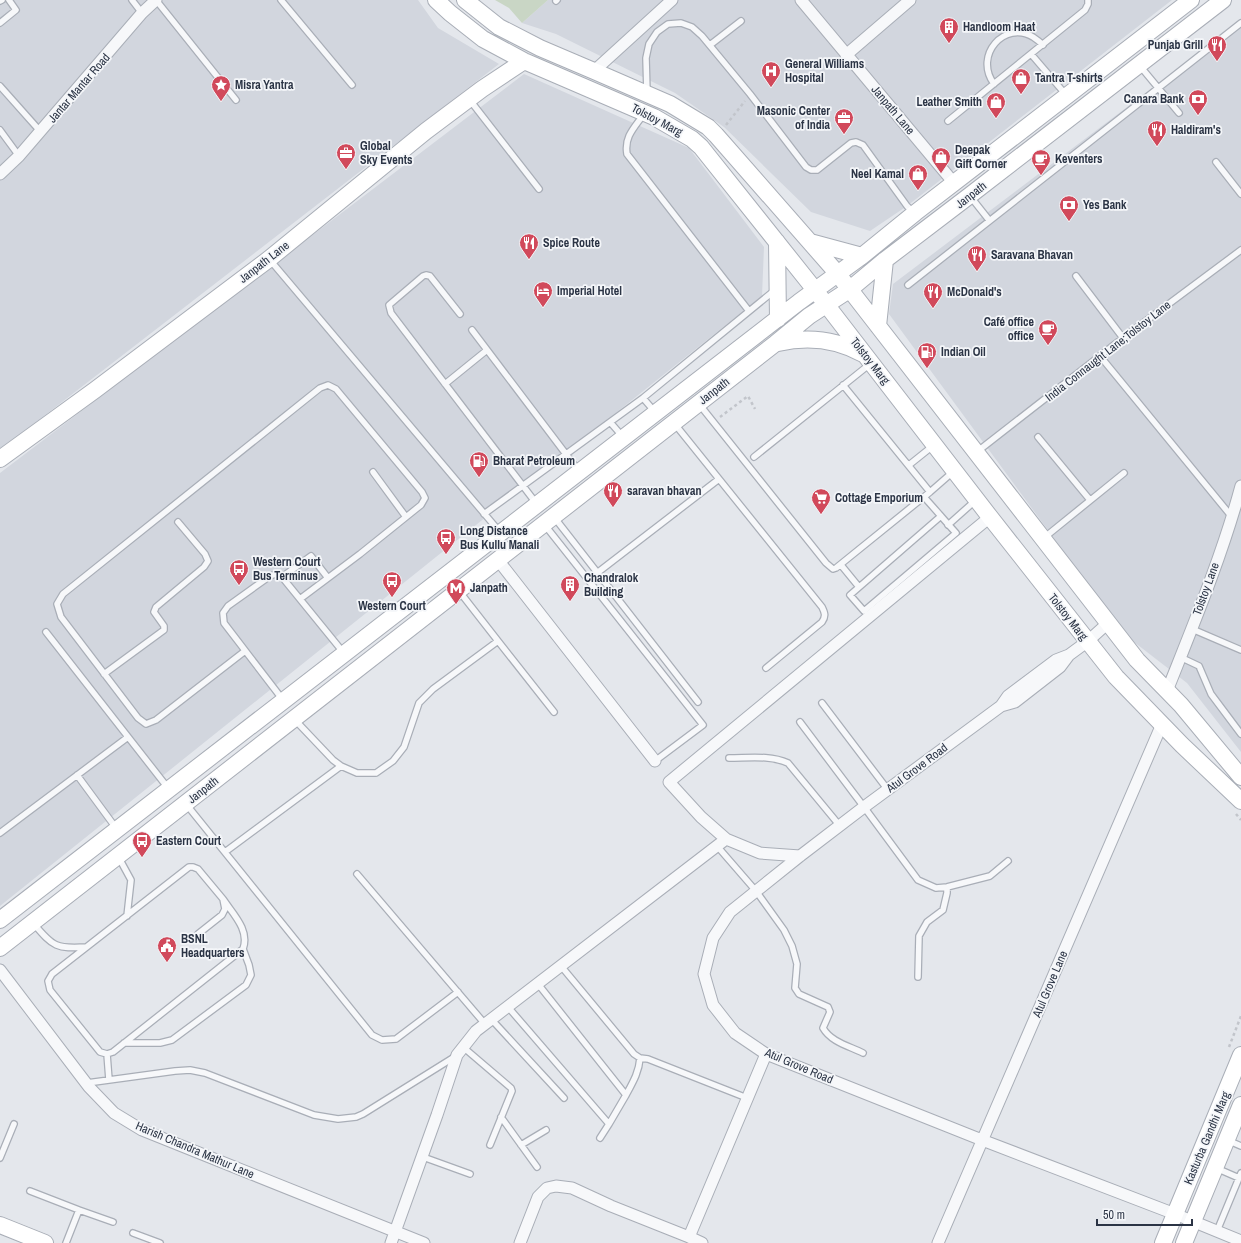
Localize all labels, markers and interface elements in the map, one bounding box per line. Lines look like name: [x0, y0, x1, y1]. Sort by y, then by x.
building icon: Handloom Haat: [938, 16, 960, 44]
place label: Handloom Haat: [963, 19, 1036, 35]
restaurant icon: Punjab Grill: [1206, 34, 1228, 62]
place label: Punjab Grill: [1148, 37, 1203, 53]
street label: Jantar Mantar Road: [44, 50, 114, 126]
place label: General Williams Hospital: [785, 56, 865, 86]
hospital icon: General Williams Hospital: [760, 60, 782, 88]
shop icon: Tantra T-shirts: [1010, 67, 1032, 95]
place label: Tantra T-shirts: [1035, 70, 1103, 86]
place icon: Misra Yantra: [210, 74, 232, 102]
place label: Misra Yantra: [235, 77, 294, 93]
street label: Janpath Lane: [868, 82, 918, 138]
bank icon: Canara Bank: [1187, 88, 1209, 116]
shop icon: Leather Smith: [985, 91, 1007, 119]
place label: Canara Bank: [1124, 91, 1185, 107]
place label: Leather Smith: [916, 94, 982, 110]
street label: Tolstoy Marg: [629, 100, 686, 140]
place label: Masonic Center of India: [757, 103, 831, 133]
office icon: Masonic Center of India: [833, 107, 855, 135]
restaurant icon: Haldiram's: [1146, 119, 1168, 147]
place label: Haldiram's: [1171, 122, 1221, 138]
place label: Global Sky Events: [360, 138, 413, 168]
office icon: Global Sky Events: [335, 142, 357, 170]
place label: Deepak Gift Corner: [955, 142, 1007, 172]
shop icon: Deepak Gift Corner: [930, 146, 952, 174]
cafe icon: Keventers: [1030, 148, 1052, 176]
place label: Keventers: [1055, 151, 1103, 167]
shop icon: Neel Kamal: [907, 163, 929, 191]
place label: Neel Kamal: [851, 166, 904, 182]
street label: Janpath: [952, 178, 990, 212]
bank icon: Yes Bank: [1058, 194, 1080, 222]
place label: Yes Bank: [1083, 197, 1127, 213]
restaurant icon: Spice Route: [518, 232, 540, 260]
place label: Spice Route: [543, 235, 600, 251]
street label: Janpath Lane: [236, 237, 292, 287]
restaurant icon: Saravana Bhavan: [966, 244, 988, 272]
place label: Saravana Bhavan: [991, 247, 1073, 263]
hotel icon: Imperial Hotel: [532, 280, 554, 308]
restaurant icon: McDonald's: [922, 281, 944, 309]
place label: Imperial Hotel: [557, 283, 622, 299]
place label: McDonald's: [947, 284, 1002, 300]
street label: India Connaught Lane;Tolstoy Lane: [1042, 297, 1174, 405]
place label: Café office office: [984, 314, 1035, 344]
cafe icon: Café office office: [1037, 318, 1059, 346]
street label: Tolstoy Marg: [847, 334, 894, 388]
fuel station icon: Indian Oil: [916, 341, 938, 369]
place label: Indian Oil: [941, 344, 986, 360]
street label: Janpath: [695, 374, 733, 408]
fuel station icon: Bharat Petroleum: [468, 450, 490, 478]
place label: Bharat Petroleum: [493, 453, 575, 469]
restaurant icon: saravan bhavan: [602, 480, 624, 508]
place label: saravan bhavan: [627, 483, 701, 499]
supermarket icon: Cottage Emporium: [810, 487, 832, 515]
place label: Cottage Emporium: [835, 490, 923, 506]
place label: Long Distance Bus Kullu Manali: [460, 523, 540, 553]
bus stop icon: Long Distance Bus Kullu Manali: [435, 527, 457, 555]
place label: Western Court Bus Terminus: [253, 554, 321, 584]
bus stop icon: Western Court Bus Terminus: [228, 558, 250, 586]
street label: Tolstoy Lane: [1189, 560, 1223, 618]
bus stop icon: Western Court: [381, 570, 403, 598]
place label: Chandralok Building: [584, 570, 639, 600]
building icon: Chandralok Building: [559, 574, 581, 602]
metro station icon: Janpath: [445, 577, 467, 605]
place label: Janpath: [470, 580, 508, 596]
street label: Tolstoy Marg: [1045, 590, 1092, 644]
place label: Western Court: [358, 598, 427, 614]
street label: Atul Grove Road: [882, 740, 951, 797]
street label: Janpath: [184, 773, 222, 807]
bus stop icon: Eastern Court: [131, 830, 153, 858]
place label: Eastern Court: [156, 833, 222, 849]
place label: BSNL Headquarters: [181, 931, 245, 961]
public building icon: BSNL Headquarters: [156, 935, 178, 963]
street label: Atul Grove Lane: [1028, 948, 1071, 1021]
street label: Atul Grove Road: [761, 1044, 836, 1088]
street label: Kasturba Gandhi Marg: [1180, 1089, 1234, 1187]
street label: Harish Chandra Mathur Lane: [133, 1118, 257, 1182]
scale bar: [1097, 1201, 1192, 1227]
text: 50 m: [1103, 1207, 1125, 1223]

